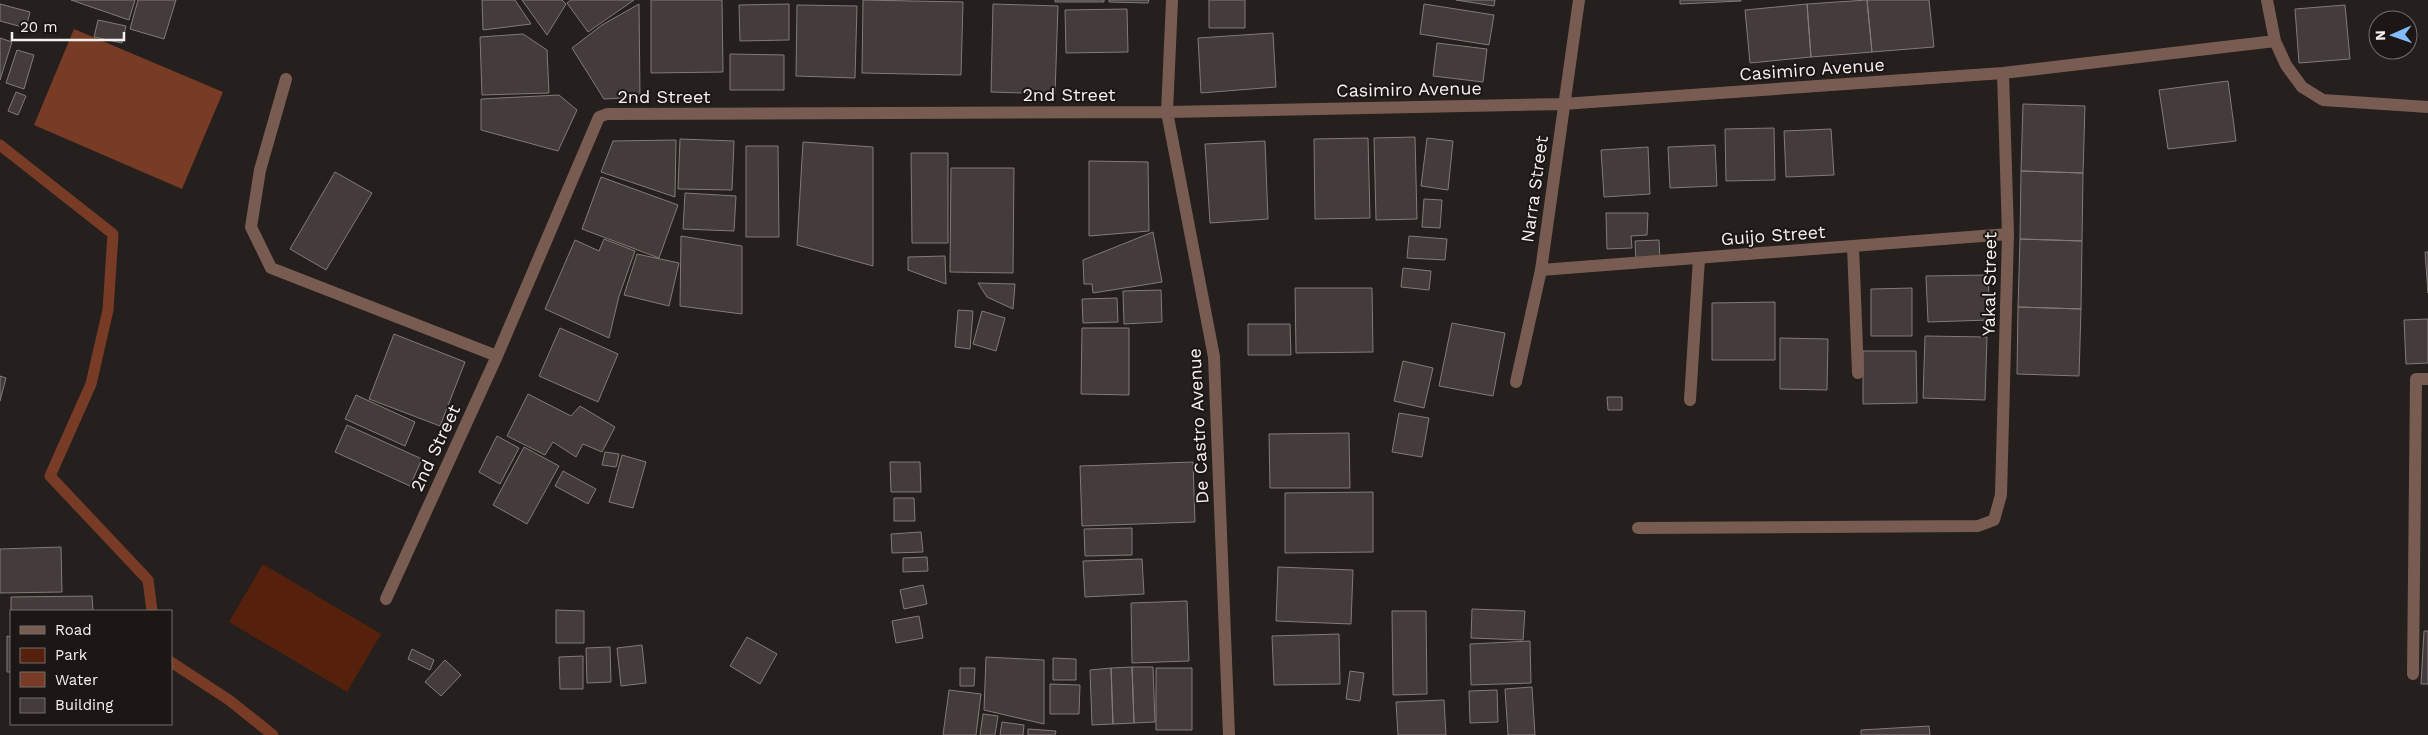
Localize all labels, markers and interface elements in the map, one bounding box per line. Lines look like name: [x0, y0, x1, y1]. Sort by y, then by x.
scale bar: [12, 10, 125, 42]
north arrow: [2368, 10, 2418, 60]
text: 20 m: [20, 18, 58, 36]
text: N: [2372, 30, 2388, 41]
street label: Casimiro Avenue: [1739, 53, 1885, 85]
street label: Casimiro Avenue: [1336, 77, 1482, 101]
street label: 2nd Street: [1022, 84, 1116, 105]
street label: 2nd Street: [617, 86, 711, 107]
street label: Narra Street: [1516, 134, 1552, 244]
street label: Guijo Street: [1720, 221, 1826, 249]
street label: Yakal Street: [1978, 231, 2000, 336]
street label: De Castro Avenue: [1183, 348, 1213, 504]
street label: 2nd Street: [406, 401, 464, 495]
legend: [10, 610, 172, 725]
text: Road: [55, 621, 92, 639]
text: Park: [55, 646, 88, 664]
text: Water: [55, 671, 98, 689]
text: Building: [55, 696, 113, 714]

